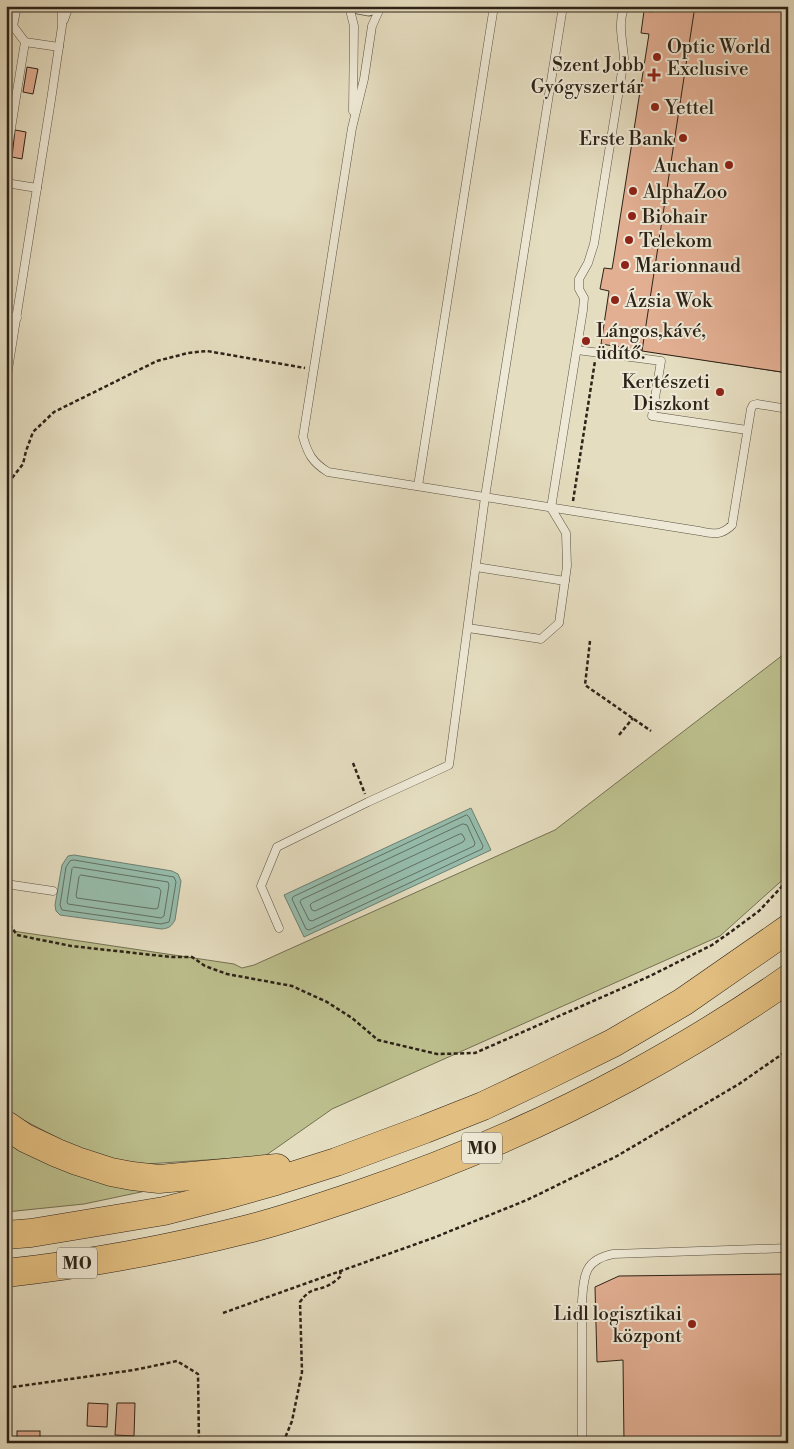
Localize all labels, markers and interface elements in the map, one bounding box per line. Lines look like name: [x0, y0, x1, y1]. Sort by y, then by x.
place label: Optic World Exclusive: [667, 35, 770, 81]
marker: Optic World Exclusive: [651, 51, 663, 63]
place label: Szent Jobb Gyógyszertár: [531, 53, 644, 99]
marker: Szent Jobb Gyógyszertár: [648, 69, 660, 81]
place label: Yettel: [664, 96, 715, 120]
marker: Yettel: [649, 101, 661, 113]
place label: Erste Bank: [579, 127, 674, 151]
marker: Erste Bank: [677, 132, 689, 144]
place label: Auchan: [653, 154, 719, 178]
marker: Auchan: [723, 159, 735, 171]
place label: AlphaZoo: [642, 180, 727, 204]
marker: AlphaZoo: [627, 185, 639, 197]
place label: Biohair: [641, 205, 708, 229]
marker: Biohair: [626, 210, 638, 222]
place label: Telekom: [639, 229, 713, 253]
marker: Telekom: [623, 234, 635, 246]
place label: Marionnaud: [635, 254, 741, 278]
marker: Marionnaud: [619, 259, 631, 271]
place label: Ázsia Wok: [624, 288, 713, 313]
marker: Ázsia Wok: [609, 294, 621, 306]
place label: Lángos,kávé, üdítő.: [596, 319, 706, 365]
marker: Lángos,kávé, üdítő.: [580, 335, 592, 347]
place label: Kertészeti Diszkont: [622, 370, 710, 416]
marker: Kertészeti Diszkont: [714, 386, 726, 398]
road number: M0: [462, 1132, 502, 1164]
road number: M0: [57, 1248, 97, 1278]
place label: Lidl logisztikai központ: [554, 1302, 682, 1348]
marker: Lidl logisztikai központ: [686, 1318, 698, 1330]

